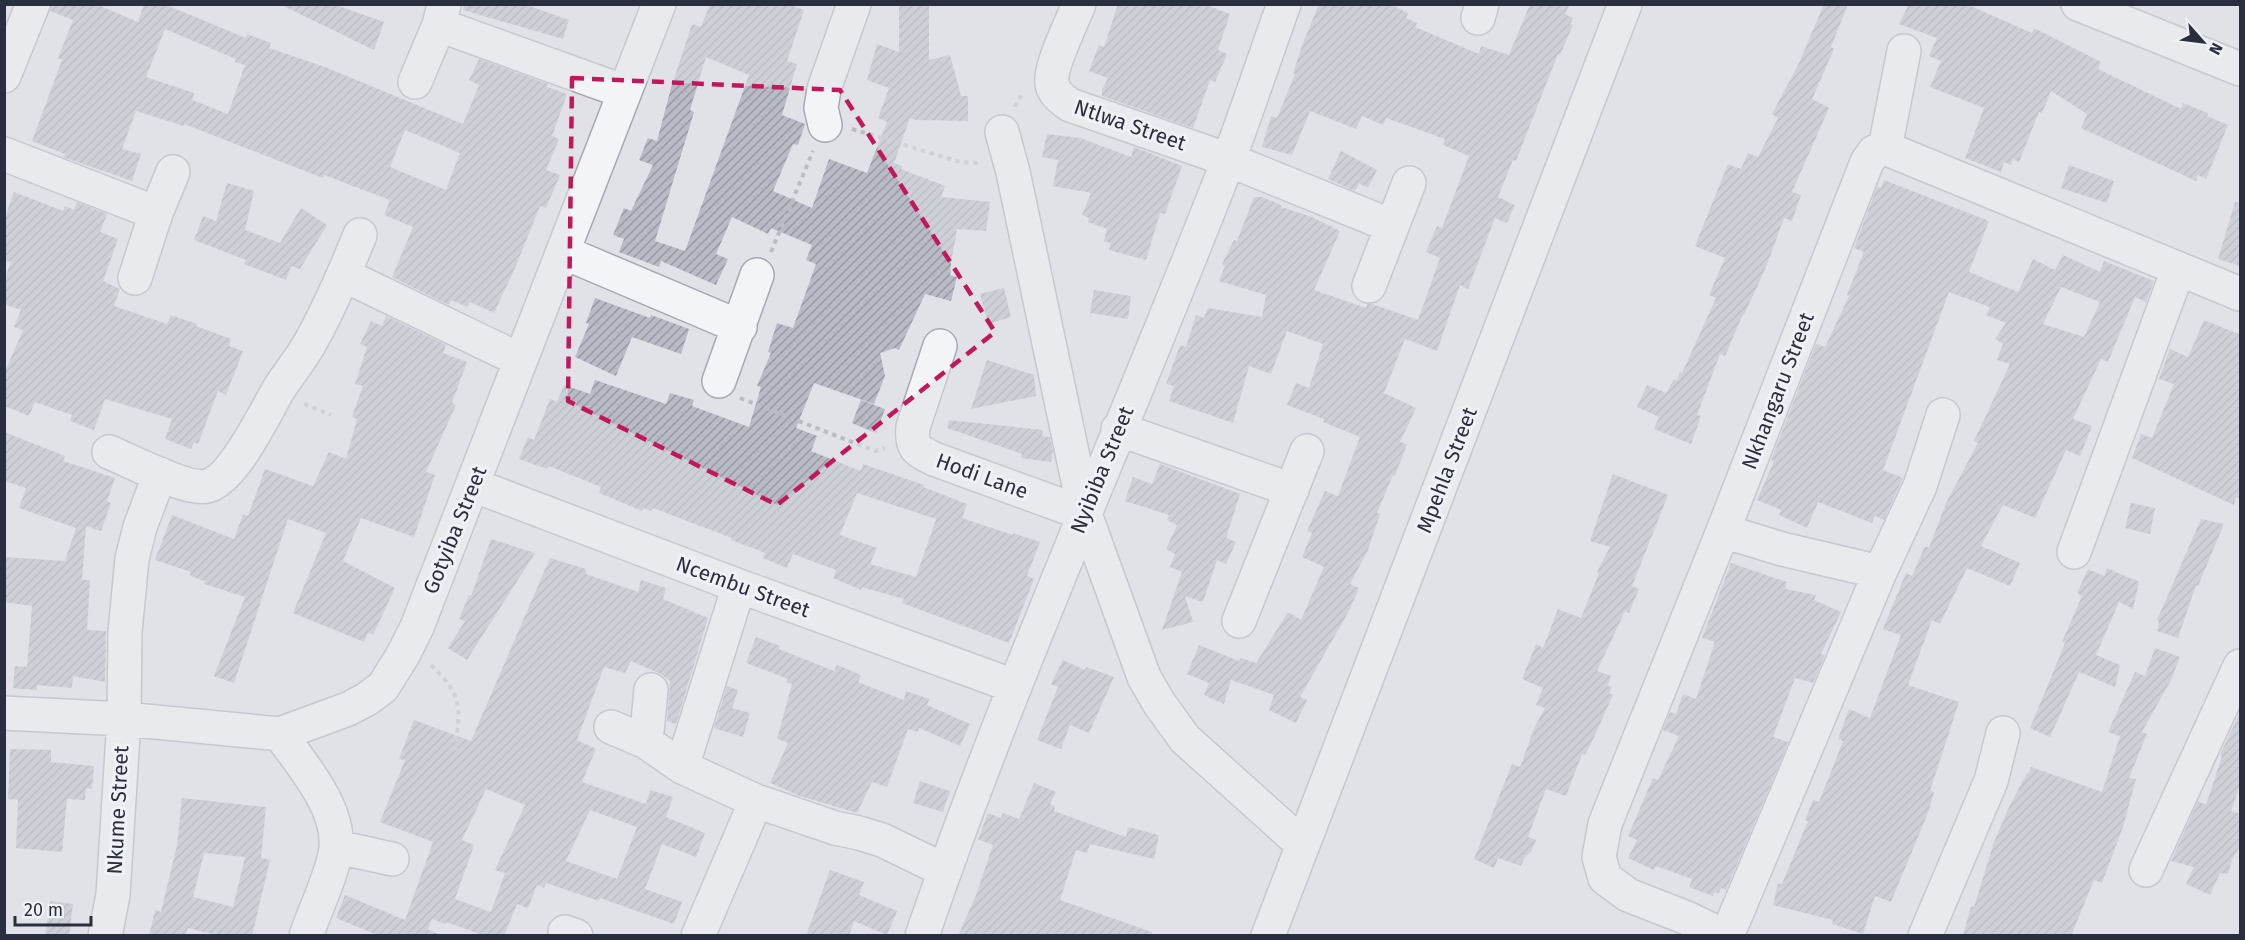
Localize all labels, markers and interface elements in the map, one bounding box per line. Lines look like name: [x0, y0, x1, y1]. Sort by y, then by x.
north arrow: [2173, 12, 2233, 72]
text: N: [2205, 40, 2227, 58]
street label: Ntlwa Street: [1071, 94, 1190, 156]
street label: Nkhangaru Street: [1736, 308, 1820, 473]
street label: Nyibiba Street: [1065, 402, 1140, 538]
street label: Mpehla Street: [1411, 403, 1483, 537]
street label: Hodi Lane: [932, 447, 1032, 505]
street label: Gotyiba Street: [418, 462, 493, 598]
street label: Ncembu Street: [672, 551, 814, 623]
street label: Nkume Street: [102, 744, 134, 875]
scale bar: [15, 889, 92, 927]
text: 20 m: [24, 899, 63, 921]

